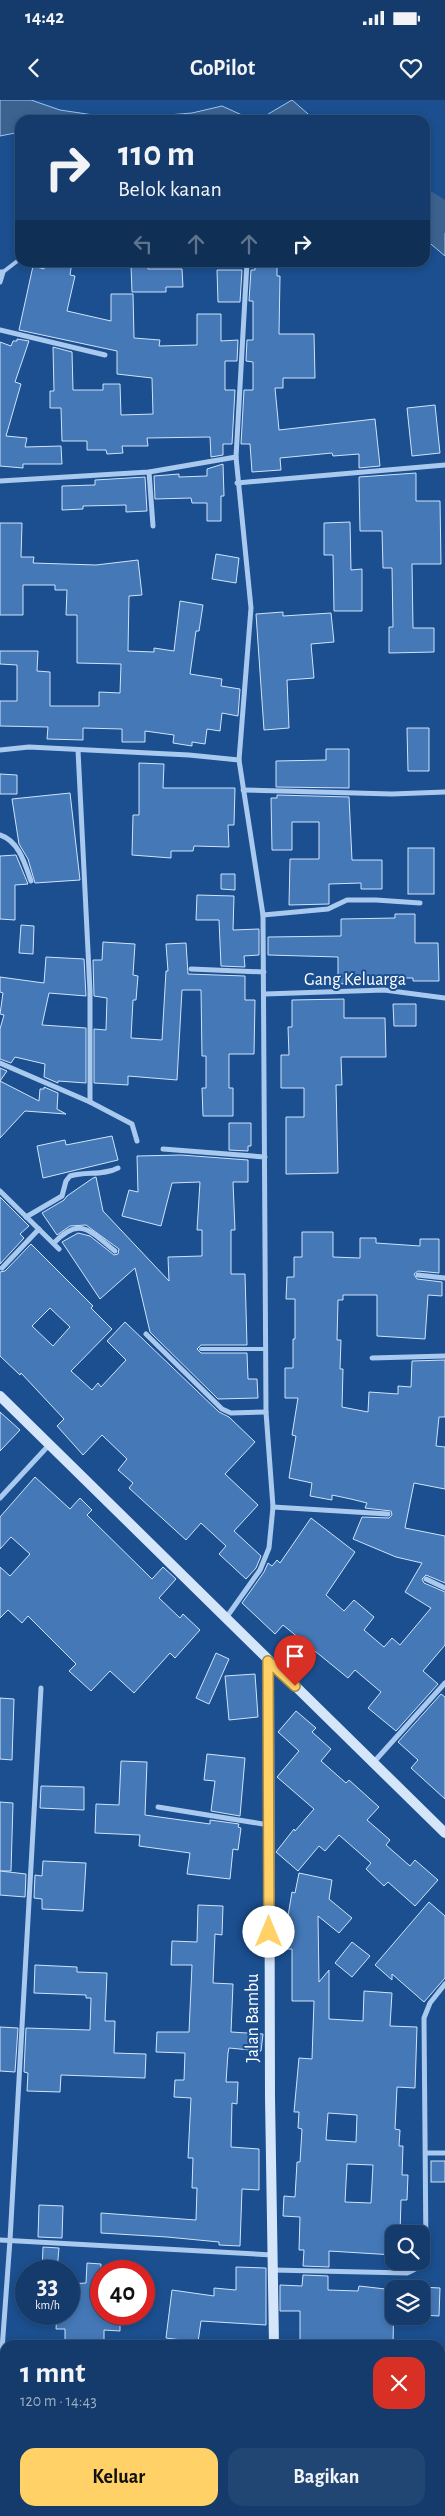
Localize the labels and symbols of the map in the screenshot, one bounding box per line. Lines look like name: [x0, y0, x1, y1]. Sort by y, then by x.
street label: Gang Keluarga: [304, 971, 406, 989]
pin: [274, 1635, 316, 1686]
position arrow: [242, 1905, 294, 1957]
street label: Jalan Bambu: [244, 1973, 262, 2063]
speed limit sign: 40: [90, 2260, 155, 2325]

